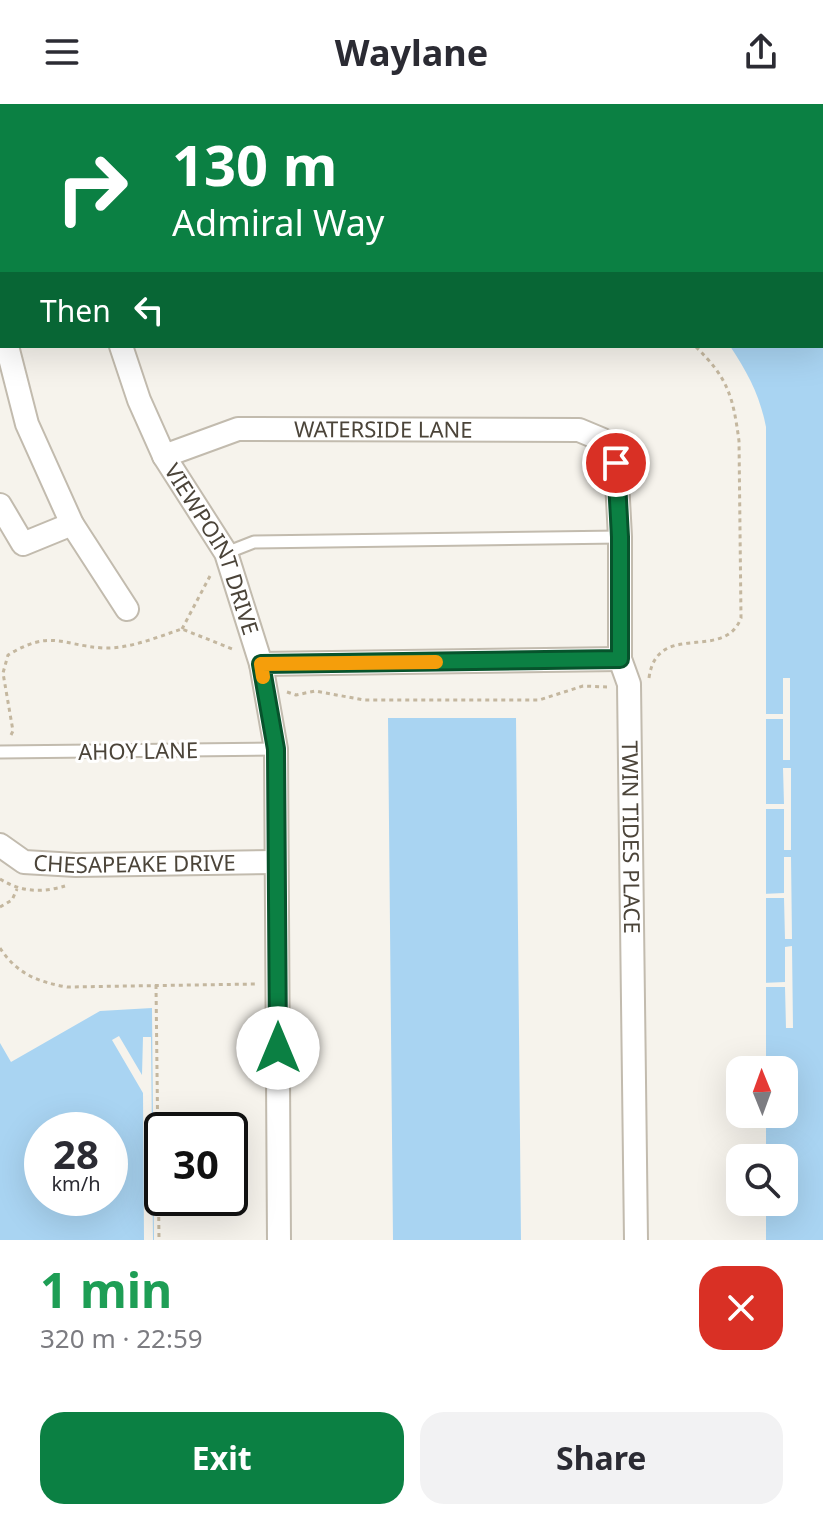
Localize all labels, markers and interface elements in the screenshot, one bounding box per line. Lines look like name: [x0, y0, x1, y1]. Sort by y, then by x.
text: Waylane: [335, 28, 488, 77]
icon: menu: [40, 30, 84, 74]
icon: share: [739, 30, 783, 74]
text: 130 m: [172, 126, 337, 202]
icon: right: [40, 136, 144, 240]
text: Admiral Way: [172, 198, 384, 247]
icon: left: [127, 288, 171, 332]
text: Then: [40, 290, 111, 331]
street label: WATERSIDE LANE: [294, 413, 472, 444]
pin: [582, 429, 650, 497]
icon: arrive: [594, 441, 638, 485]
street label: VIEWPOINT DRIVE: [158, 457, 267, 638]
street label: AHOY LANE: [78, 734, 198, 766]
street label: TWIN TIDES PLACE: [616, 740, 648, 934]
street label: CHESAPEAKE DRIVE: [33, 847, 236, 879]
position arrow: [236, 1006, 320, 1090]
north arrow: [726, 1056, 798, 1128]
map controls: [726, 1056, 798, 1216]
speed limit sign: 30: [144, 1112, 248, 1216]
text: 28: [53, 1126, 99, 1181]
button: search: [726, 1144, 798, 1216]
text: km/h: [51, 1170, 101, 1197]
text: 1 min: [40, 1257, 172, 1322]
button: close: [699, 1266, 783, 1350]
text: 320 m · 22:59: [40, 1320, 203, 1356]
button: Exit: [40, 1412, 404, 1504]
button: Share: [420, 1412, 783, 1504]

